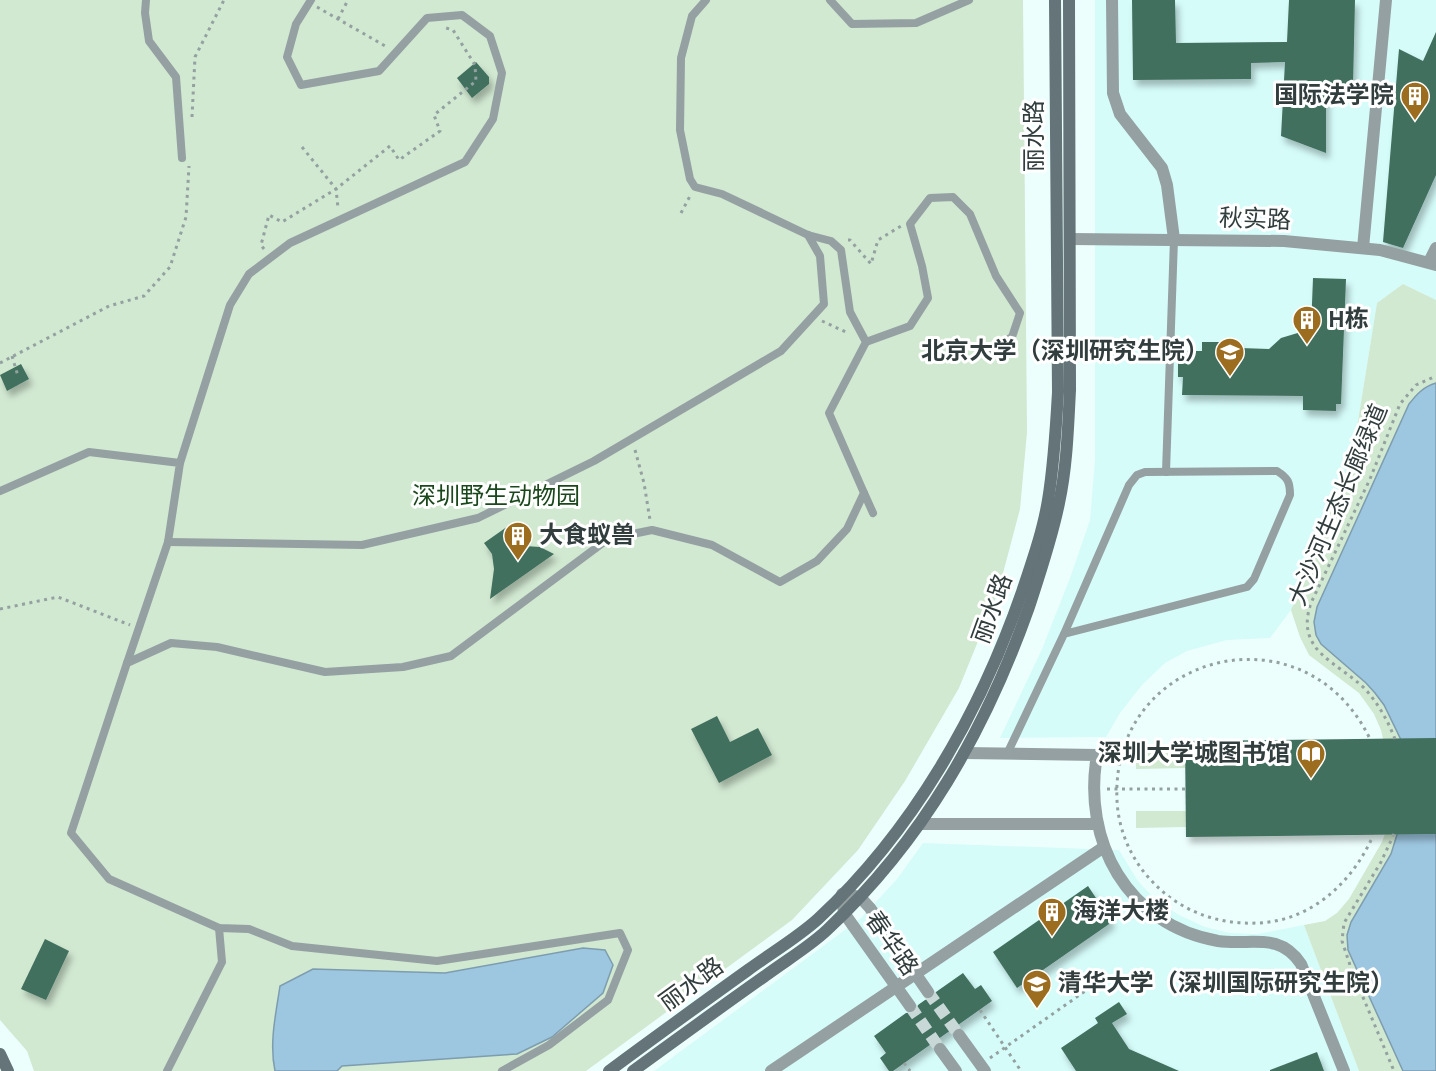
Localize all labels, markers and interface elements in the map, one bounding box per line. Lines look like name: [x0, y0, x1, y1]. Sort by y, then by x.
building icon: 国际法学院: [1399, 80, 1431, 122]
place label: 国际法学院: [1274, 82, 1394, 108]
street label: 丽水路: [1021, 100, 1047, 172]
street label: 秋实路: [1219, 205, 1291, 233]
building icon: H栋: [1291, 304, 1323, 346]
place label: H栋: [1328, 306, 1369, 332]
school or university icon: 北京大学（深圳研究生院）: [1214, 336, 1246, 378]
place label: 北京大学（深圳研究生院）: [921, 338, 1209, 364]
street label: 大沙河生态长廊绿道: [1284, 400, 1392, 609]
park label: 深圳野生动物园: [412, 483, 580, 509]
building icon: 大食蚁兽: [502, 520, 534, 562]
place label: 大食蚁兽: [539, 522, 635, 548]
street label: 丽水路: [968, 570, 1017, 647]
library icon: 深圳大学城图书馆: [1295, 738, 1327, 780]
place label: 深圳大学城图书馆: [1098, 740, 1290, 766]
building icon: 海洋大楼: [1036, 896, 1068, 938]
place label: 海洋大楼: [1073, 898, 1169, 924]
street label: 春华路: [861, 906, 923, 980]
street label: 丽水路: [655, 953, 728, 1016]
school or university icon: 清华大学（深圳国际研究生院）: [1021, 968, 1053, 1010]
place label: 清华大学（深圳国际研究生院）: [1058, 970, 1394, 996]

